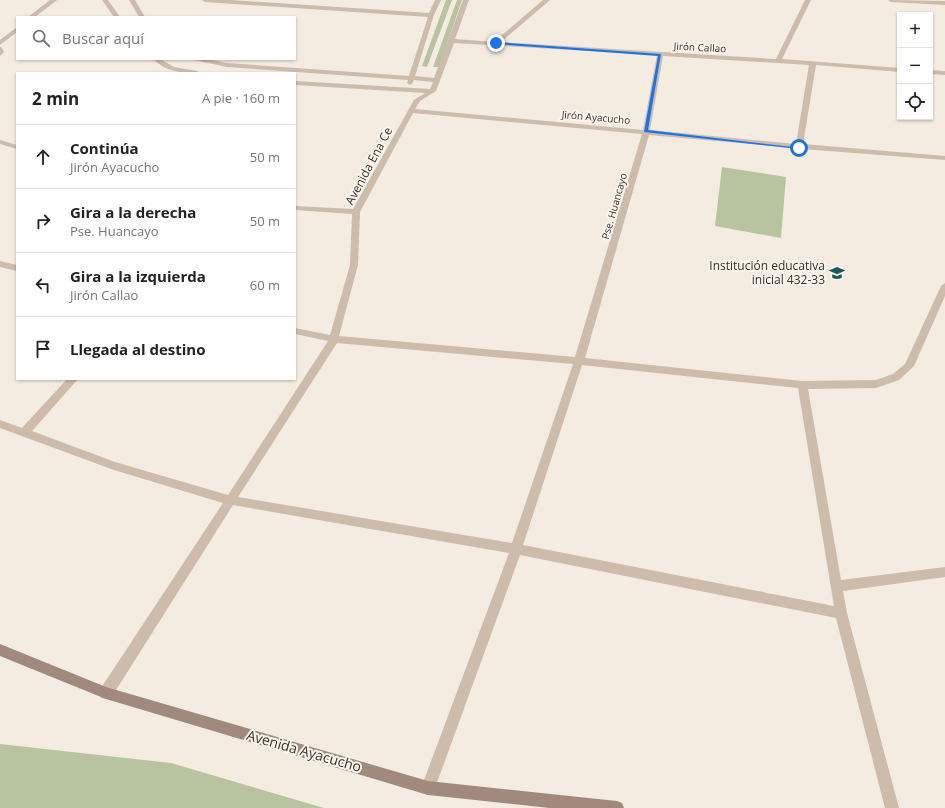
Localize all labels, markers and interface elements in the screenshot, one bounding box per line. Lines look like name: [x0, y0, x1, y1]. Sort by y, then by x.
map controls: [897, 12, 933, 120]
button: +: [897, 12, 933, 48]
search box: [16, 16, 296, 60]
icon: search: [30, 27, 52, 49]
text: Buscar aquí: [62, 28, 144, 48]
route end: [487, 34, 505, 52]
street label: Jirón Callao: [672, 39, 727, 55]
button: −: [897, 48, 933, 84]
button: locate: [897, 84, 933, 120]
text: 2 min: [32, 87, 79, 110]
text: A pie · 160 m: [202, 89, 280, 107]
street label: Jirón Ayacucho: [560, 107, 631, 127]
street label: Avenida Ena Ce: [341, 124, 396, 208]
text: Continúa: [70, 138, 139, 158]
route start: [790, 139, 808, 157]
icon: ahead: [32, 146, 54, 168]
text: 50 m: [250, 148, 280, 166]
text: Jirón Ayacucho: [70, 158, 159, 176]
street label: Pse. Huancayo: [598, 171, 630, 241]
text: Gira a la derecha: [70, 202, 196, 222]
icon: right: [32, 210, 54, 232]
text: 50 m: [250, 212, 280, 230]
text: Pse. Huancayo: [70, 222, 159, 240]
place label: Institución educativa inicial 432-33: [709, 257, 825, 288]
school or university icon: Institución educativa inicial 432-33: [828, 264, 846, 282]
text: Gira a la izquierda: [70, 266, 206, 286]
icon: left: [32, 274, 54, 296]
text: 60 m: [250, 276, 280, 294]
text: Jirón Callao: [70, 286, 138, 304]
icon: arrive: [32, 338, 54, 360]
text: Llegada al destino: [70, 339, 205, 359]
street label: Avenida Ayacucho: [245, 725, 364, 776]

